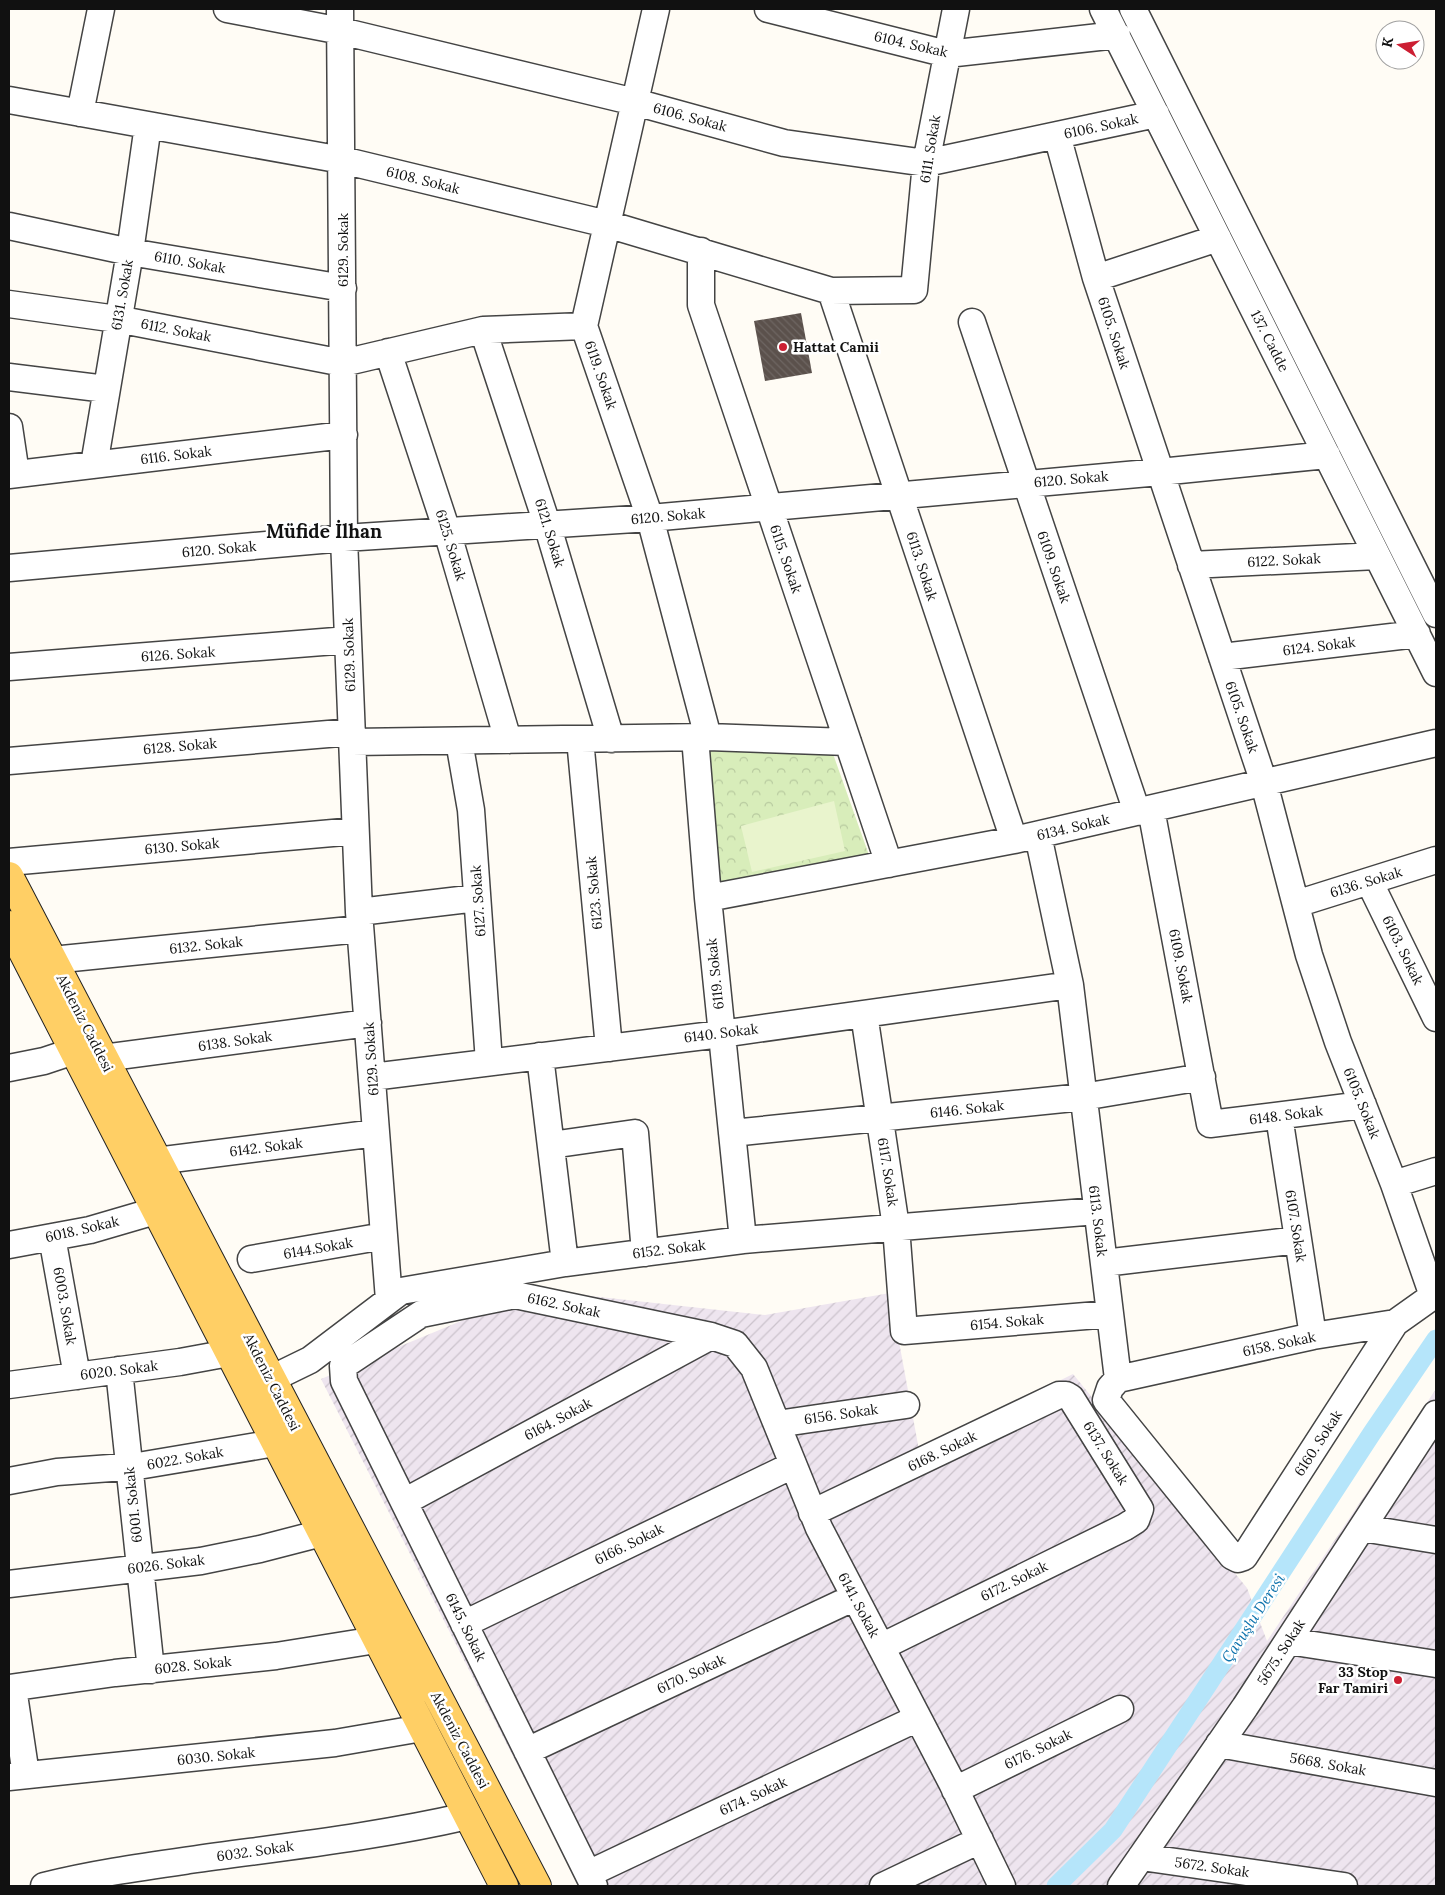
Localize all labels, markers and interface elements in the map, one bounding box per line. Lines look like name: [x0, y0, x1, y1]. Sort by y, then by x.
north arrow: [1375, 20, 1425, 70]
street label: 6104. Sokak: [872, 27, 950, 61]
text: K: [1377, 36, 1397, 49]
street label: 6106. Sokak: [651, 99, 729, 136]
street label: 6106. Sokak: [1062, 109, 1140, 143]
street label: 6111. Sokak: [916, 113, 944, 184]
street label: 6108. Sokak: [384, 162, 462, 198]
street label: 6129. Sokak: [334, 212, 352, 287]
street label: 6110. Sokak: [153, 247, 228, 277]
street label: 6131. Sokak: [107, 258, 137, 332]
street label: 6105. Sokak: [1094, 295, 1134, 372]
street label: 137. Cadde: [1247, 307, 1293, 375]
street label: 6112. Sokak: [139, 314, 213, 346]
street label: 6119. Sokak: [581, 338, 621, 412]
place label: Hattat Camii: [793, 338, 879, 356]
marker: Hattat Camii: [777, 341, 789, 353]
street label: 6116. Sokak: [139, 442, 213, 468]
street label: 6120. Sokak: [1033, 467, 1109, 491]
street label: 6121. Sokak: [531, 496, 569, 570]
street label: 6120. Sokak: [630, 504, 706, 528]
street label: 6125. Sokak: [432, 507, 471, 583]
district label: Müfide İlhan: [266, 519, 382, 543]
street label: 6115. Sokak: [766, 522, 806, 596]
street label: 6109. Sokak: [1033, 528, 1075, 606]
street label: 6113. Sokak: [902, 529, 942, 603]
street label: 6120. Sokak: [181, 537, 257, 561]
street label: 6122. Sokak: [1247, 549, 1322, 571]
street label: 6129. Sokak: [339, 617, 359, 692]
street label: 6124. Sokak: [1281, 633, 1357, 659]
street label: 6126. Sokak: [140, 642, 216, 666]
street label: 6105. Sokak: [1221, 679, 1263, 756]
street label: 6128. Sokak: [142, 734, 218, 758]
street label: 6134. Sokak: [1035, 810, 1112, 844]
street label: 6130. Sokak: [144, 834, 221, 858]
street label: 6123. Sokak: [582, 855, 606, 931]
street label: 6136. Sokak: [1328, 862, 1405, 902]
street label: 6127. Sokak: [466, 864, 489, 938]
street label: 6103. Sokak: [1378, 912, 1428, 988]
street label: 6109. Sokak: [1165, 927, 1197, 1005]
street label: 6132. Sokak: [168, 932, 244, 958]
street label: 6119. Sokak: [702, 937, 728, 1011]
street label: Akdeniz Caddesi: [52, 970, 117, 1075]
street label: 6140. Sokak: [683, 1019, 760, 1046]
street label: 6129. Sokak: [359, 1021, 383, 1097]
street label: 6138. Sokak: [197, 1027, 274, 1055]
street label: 6105. Sokak: [1340, 1065, 1385, 1142]
street label: 6146. Sokak: [929, 1096, 1005, 1122]
street label: 6148. Sokak: [1248, 1101, 1324, 1128]
street label: 6142. Sokak: [228, 1134, 304, 1160]
street label: 6117. Sokak: [874, 1136, 902, 1208]
street label: 6113. Sokak: [1085, 1184, 1111, 1258]
street label: 6107. Sokak: [1281, 1189, 1311, 1264]
street label: 6018. Sokak: [43, 1212, 121, 1246]
street label: 6144.Sokak: [282, 1233, 355, 1263]
street label: 6152. Sokak: [631, 1236, 707, 1262]
street label: 6003. Sokak: [49, 1266, 81, 1347]
street label: 6162. Sokak: [526, 1288, 603, 1322]
street label: 6154. Sokak: [969, 1310, 1045, 1334]
street label: 6158. Sokak: [1241, 1327, 1318, 1361]
street label: Akdeniz Caddesi: [239, 1329, 304, 1434]
street label: 6020. Sokak: [79, 1356, 159, 1384]
street label: 6164. Sokak: [521, 1393, 595, 1444]
street label: 6156. Sokak: [803, 1400, 880, 1428]
street label: 6160. Sokak: [1290, 1406, 1346, 1479]
street label: 6137. Sokak: [1079, 1418, 1133, 1489]
street label: 6168. Sokak: [904, 1426, 980, 1475]
street label: 6022. Sokak: [145, 1442, 225, 1474]
street label: 6001. Sokak: [120, 1466, 146, 1544]
street label: 6166. Sokak: [591, 1519, 667, 1569]
street label: 6026. Sokak: [126, 1550, 206, 1578]
street label: 6172. Sokak: [977, 1557, 1051, 1605]
street label: 6141. Sokak: [834, 1569, 884, 1641]
water label: Çavuşlu Deresi: [1217, 1570, 1289, 1666]
street label: 6145. Sokak: [442, 1590, 491, 1665]
street label: 5675. Sokak: [1253, 1615, 1309, 1688]
street label: 6170. Sokak: [654, 1650, 729, 1698]
street label: 6028. Sokak: [153, 1652, 233, 1678]
place label: 33 Stop Far Tamiri: [1318, 1663, 1388, 1697]
marker: 33 Stop Far Tamiri: [1392, 1674, 1404, 1686]
street label: Akdeniz Caddesi: [426, 1688, 493, 1792]
street label: 6176. Sokak: [1001, 1725, 1075, 1773]
street label: 6030. Sokak: [176, 1743, 256, 1769]
street label: 5668. Sokak: [1288, 1748, 1368, 1780]
street label: 6174. Sokak: [716, 1772, 790, 1819]
street label: 6032. Sokak: [215, 1837, 295, 1865]
street label: 5672. Sokak: [1174, 1853, 1251, 1881]

